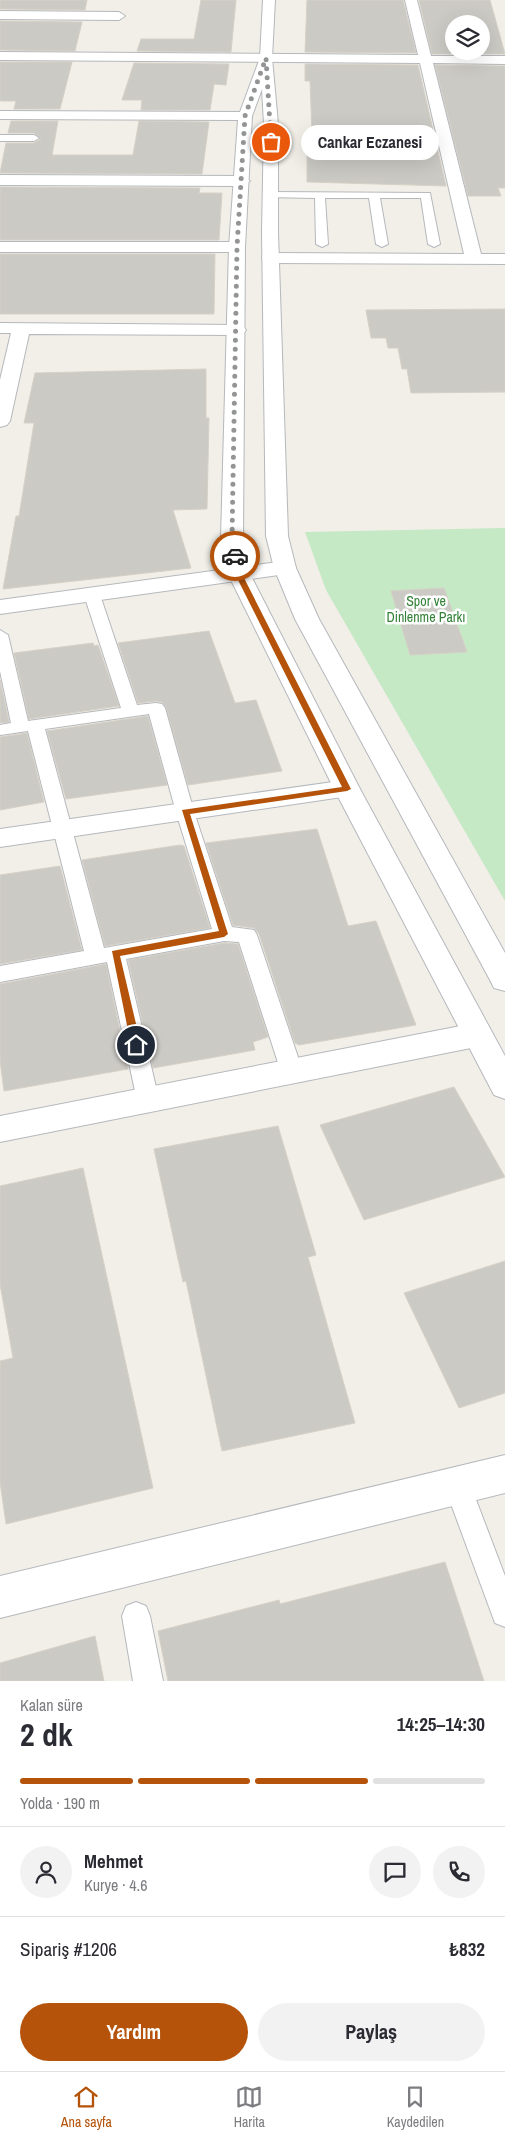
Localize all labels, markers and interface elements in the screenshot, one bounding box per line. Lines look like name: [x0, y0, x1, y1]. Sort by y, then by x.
map controls: [445, 15, 490, 60]
button: layers: [445, 15, 490, 60]
pin: [250, 121, 292, 163]
callout: Cankar Eczanesi: [301, 124, 438, 160]
icon: bag: [257, 128, 285, 156]
text: Cankar Eczanesi: [318, 131, 422, 153]
courier: [210, 531, 260, 581]
icon: car: [221, 542, 249, 570]
park label: Spor ve Dinlenme Parkı: [386, 592, 466, 626]
pin: [115, 1024, 157, 1066]
icon: home: [122, 1031, 150, 1059]
text: Kalan süre: [20, 1694, 83, 1716]
text: 14:25–14:30: [397, 1711, 485, 1737]
text: 2 dk: [20, 1713, 73, 1756]
text: Yolda · 190 m: [20, 1792, 100, 1814]
button: person: [20, 1846, 72, 1898]
button: chat: [369, 1846, 421, 1898]
button: phone: [433, 1846, 485, 1898]
text: Mehmet: [84, 1848, 143, 1874]
text: Kurye · 4.6: [84, 1874, 147, 1896]
text: Sipariş #1206: [20, 1936, 117, 1962]
text: ₺832: [449, 1936, 485, 1962]
button: Yardım: [20, 2003, 248, 2061]
button: Paylaş: [258, 2003, 485, 2061]
tab: Ana sayfa: [61, 2083, 112, 2131]
tab: Harita: [234, 2083, 265, 2131]
tab: Kaydedilen: [387, 2083, 444, 2131]

